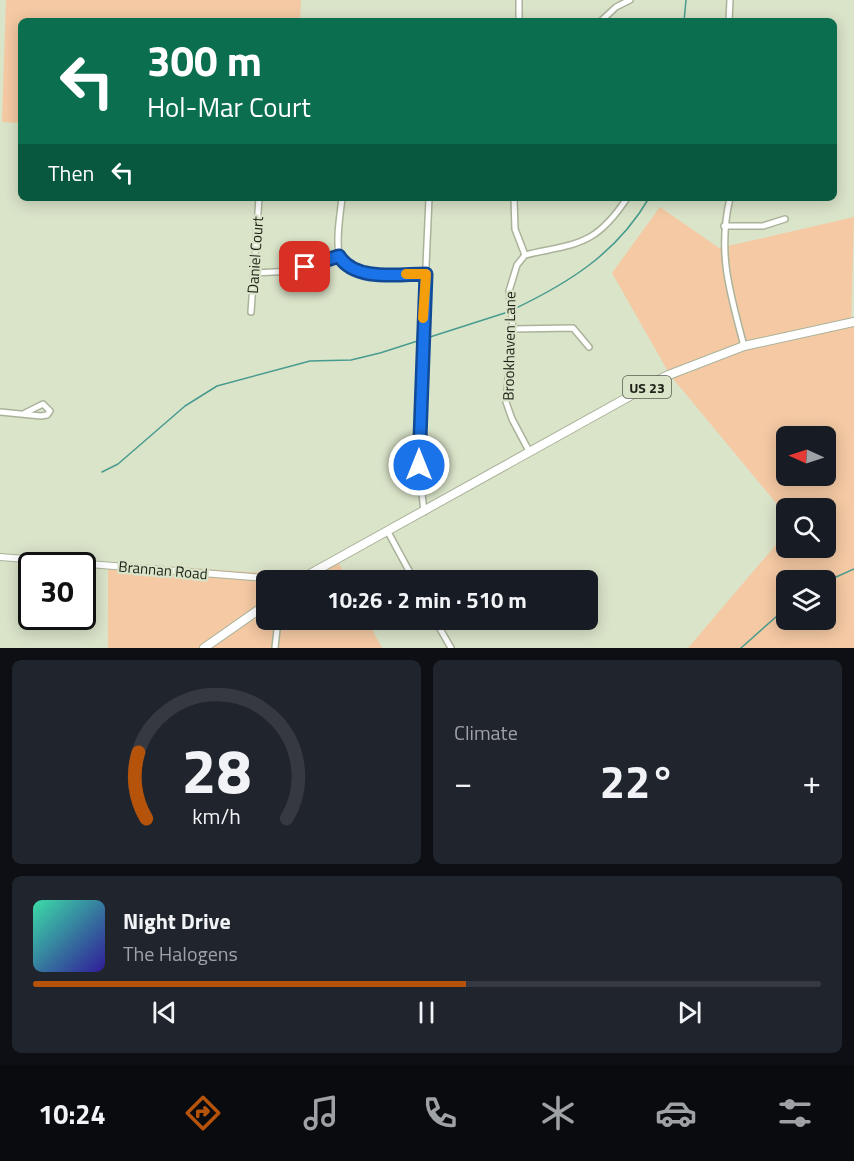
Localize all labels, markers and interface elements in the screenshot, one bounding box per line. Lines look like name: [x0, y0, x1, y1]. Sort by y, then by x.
text: 300 m: [147, 28, 262, 92]
icon: left: [48, 42, 126, 120]
text: Hol-Mar Court: [147, 86, 311, 127]
text: Then: [48, 156, 94, 190]
icon: left: [106, 156, 139, 189]
street label: Daniel Court: [241, 215, 269, 294]
pin: [279, 241, 330, 292]
icon: arrive: [288, 250, 321, 283]
street label: Brookhaven Lane: [497, 291, 521, 401]
road number: US 23: [623, 376, 671, 398]
north arrow: [776, 426, 836, 486]
map controls: [776, 426, 836, 630]
position arrow: [387, 433, 451, 497]
button: search: [776, 498, 836, 558]
speed limit sign: 30: [18, 552, 96, 630]
street label: Brannan Road: [117, 555, 209, 585]
button: layers: [776, 570, 836, 630]
text: 10:26 · 2 min · 510 m: [327, 583, 527, 617]
text: Climate: [454, 717, 518, 748]
text: 28: [182, 722, 251, 817]
text: 22°: [600, 747, 675, 815]
text: −: [454, 757, 472, 807]
text: +: [803, 757, 821, 807]
text: km/h: [192, 800, 241, 832]
text: Night Drive: [123, 904, 231, 938]
text: The Halogens: [123, 938, 238, 969]
icon: previous: [148, 996, 181, 1029]
icon: pause: [410, 996, 443, 1029]
icon: next: [673, 996, 706, 1029]
icon: directions: [182, 1092, 224, 1134]
icon: music: [300, 1092, 342, 1134]
icon: phone: [419, 1092, 461, 1134]
icon: climate: [537, 1092, 579, 1134]
icon: car: [655, 1092, 697, 1134]
icon: filters: [774, 1092, 816, 1134]
text: 10:24: [38, 1093, 106, 1134]

